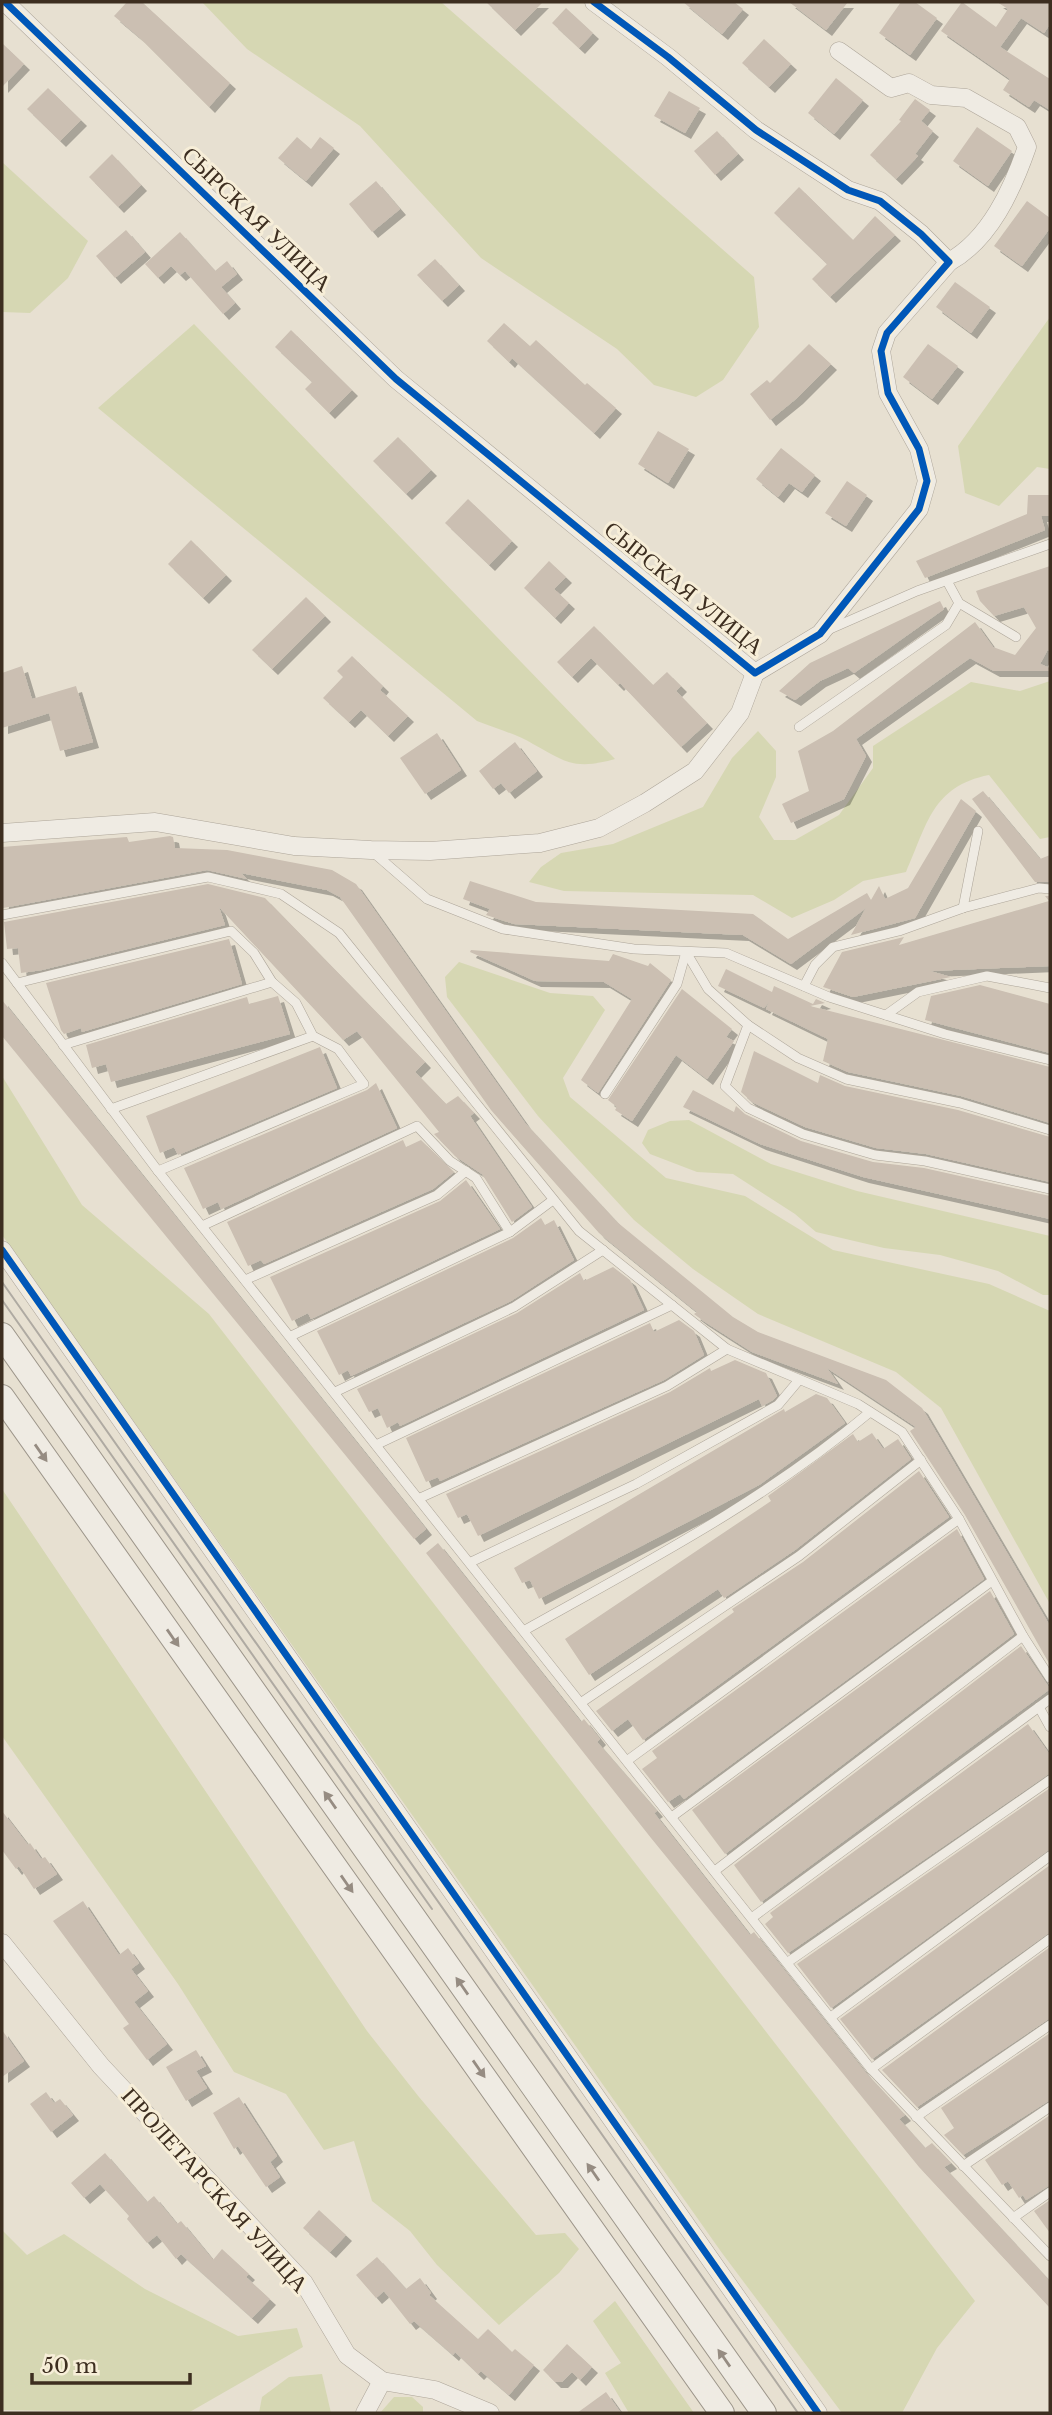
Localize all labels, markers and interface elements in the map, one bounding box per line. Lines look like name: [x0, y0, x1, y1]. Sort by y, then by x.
street label: СЫРСКАЯ УЛИЦА: [176, 141, 338, 298]
street label: СЫРСКАЯ УЛИЦА: [599, 515, 770, 661]
one-way arrow: [34, 1444, 48, 1462]
one-way arrow: [166, 1629, 180, 1647]
one-way arrow: [323, 1791, 337, 1809]
one-way arrow: [340, 1875, 354, 1893]
one-way arrow: [455, 1977, 469, 1995]
one-way arrow: [472, 2060, 486, 2078]
street label: ПРОЛЕТАРСКАЯ УЛИЦА: [116, 2082, 315, 2298]
one-way arrow: [586, 2163, 600, 2181]
scale bar: [32, 2342, 189, 2386]
one-way arrow: [717, 2349, 731, 2367]
text: 50 m: [42, 2353, 98, 2379]

